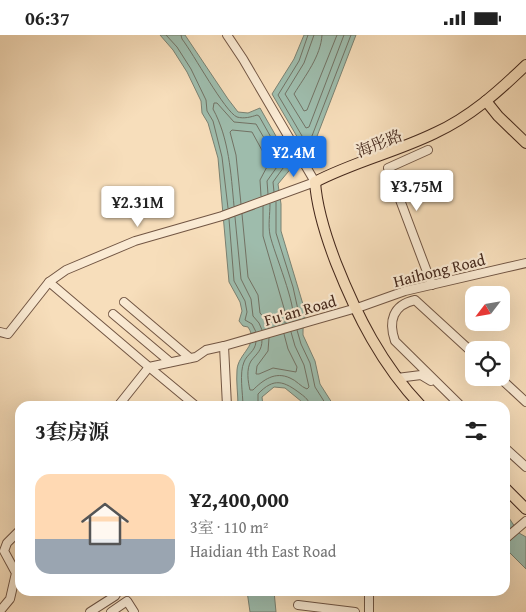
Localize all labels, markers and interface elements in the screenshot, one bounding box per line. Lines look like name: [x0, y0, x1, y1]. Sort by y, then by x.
text: 06:37: [25, 4, 70, 32]
street label: 海彤路: [352, 123, 406, 163]
pin: ¥2.4M: [259, 135, 329, 178]
text: ¥2.4M: [272, 140, 316, 164]
pin: ¥3.75M: [376, 169, 458, 212]
text: ¥3.75M: [391, 174, 443, 198]
pin: ¥2.31M: [97, 185, 179, 228]
text: ¥2.31M: [112, 190, 164, 214]
street label: Haihong Road: [391, 247, 488, 293]
north arrow: [465, 286, 510, 331]
map controls: [465, 286, 510, 386]
street label: Fu'an Road: [261, 288, 339, 332]
button: locate: [465, 341, 510, 386]
text: 3套房源: [35, 416, 109, 447]
icon: filters: [462, 417, 490, 445]
text: ¥2,400,000: [190, 484, 289, 515]
icon: home: [75, 494, 135, 554]
text: 3室 · 110 m²: [190, 515, 269, 539]
text: Haidian 4th East Road: [190, 539, 336, 563]

